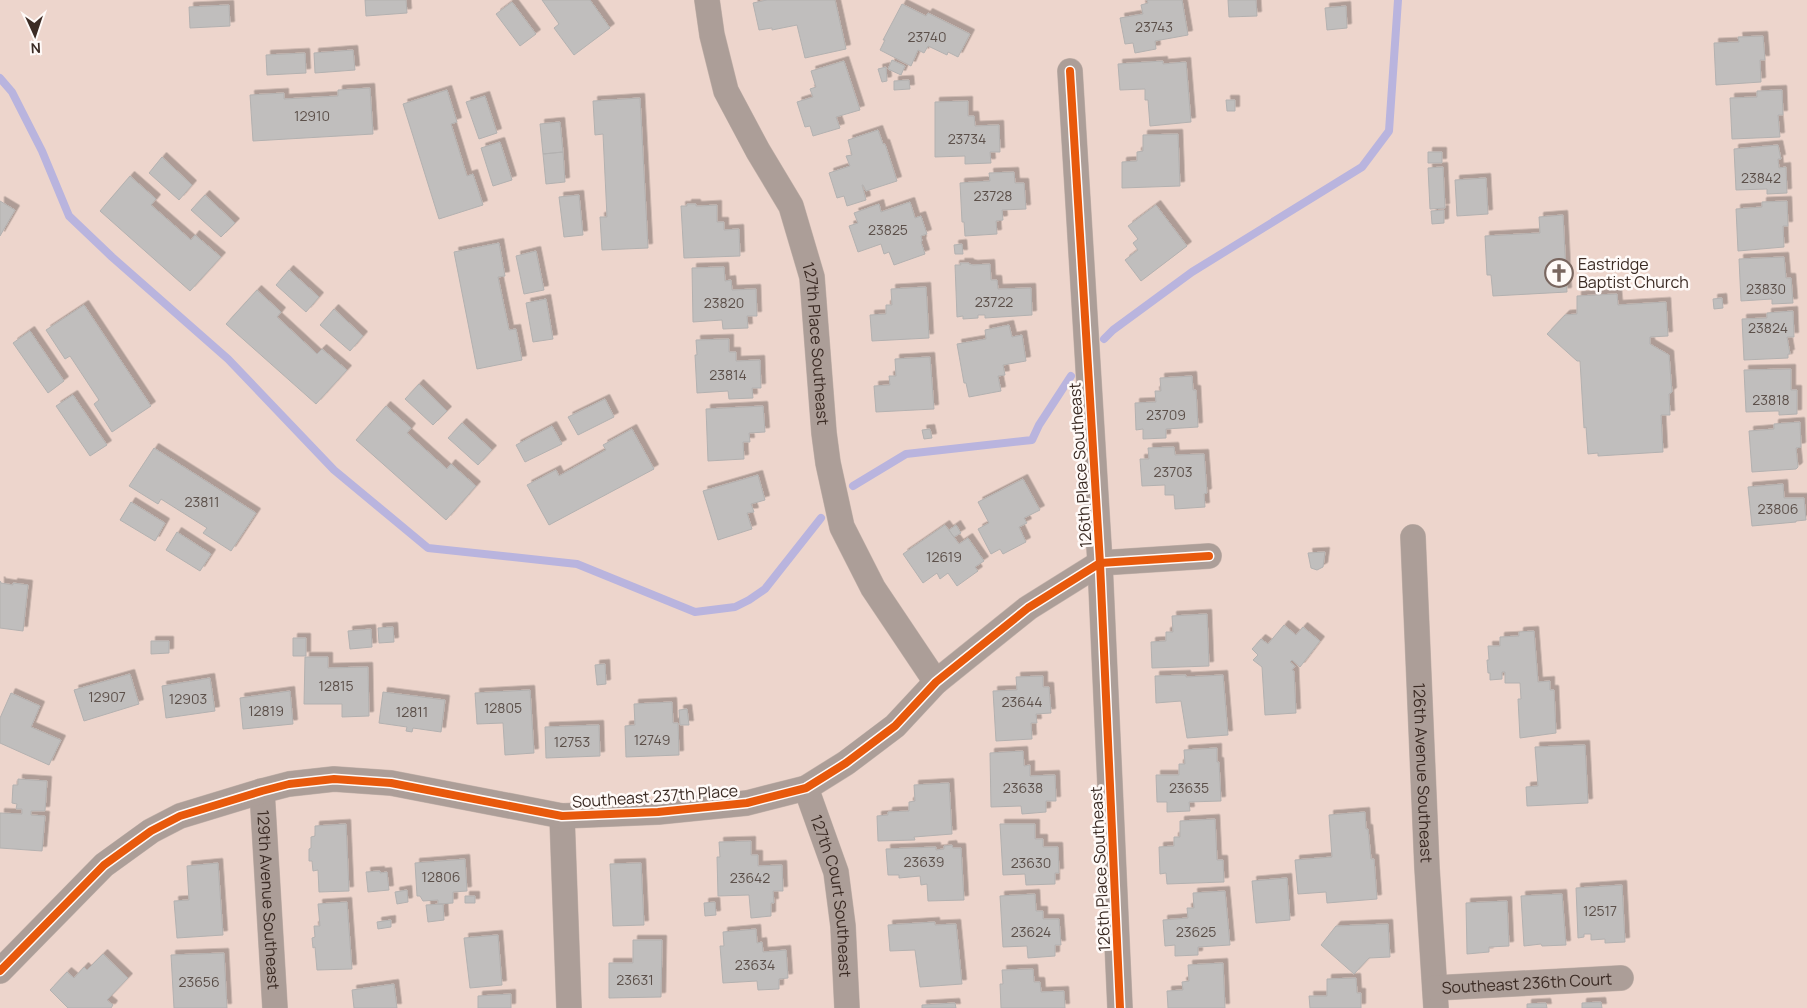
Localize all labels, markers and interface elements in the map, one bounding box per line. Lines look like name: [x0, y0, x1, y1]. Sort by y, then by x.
north arrow: [10, 10, 60, 60]
house number: 23743: [1135, 17, 1173, 36]
house number: 23740: [908, 27, 946, 46]
text: N: [30, 39, 41, 58]
house number: 12910: [294, 106, 330, 125]
house number: 23734: [948, 129, 986, 148]
house number: 23842: [1741, 168, 1781, 187]
house number: 23728: [974, 186, 1012, 205]
house number: 23825: [868, 220, 908, 239]
place label: Eastridge Baptist Church: [1578, 253, 1689, 293]
church icon: Eastridge Baptist Church: [1544, 258, 1574, 288]
street label: 127th Place Southeast: [797, 259, 834, 426]
house number: 23830: [1746, 279, 1786, 298]
house number: 23722: [975, 292, 1013, 311]
house number: 23820: [704, 293, 744, 312]
house number: 23824: [1748, 318, 1788, 337]
house number: 23814: [709, 365, 747, 384]
street label: 126th Place Southeast: [1063, 382, 1097, 548]
house number: 23818: [1752, 390, 1790, 409]
house number: 23709: [1146, 405, 1186, 424]
house number: 23703: [1153, 462, 1193, 481]
house number: 23811: [185, 492, 219, 511]
house number: 23806: [1757, 499, 1799, 518]
house number: 12619: [926, 547, 962, 566]
house number: 12815: [318, 676, 354, 695]
street label: 126th Avenue Southeast: [1408, 682, 1438, 863]
house number: 12907: [88, 687, 126, 706]
house number: 12903: [169, 689, 207, 708]
house number: 23644: [1001, 692, 1043, 711]
house number: 12805: [484, 698, 522, 717]
house number: 12819: [248, 701, 284, 720]
house number: 12811: [396, 702, 428, 721]
house number: 12749: [634, 730, 670, 749]
house number: 12753: [554, 732, 590, 751]
house number: 23638: [1003, 778, 1043, 797]
house number: 23635: [1169, 778, 1209, 797]
street label: Southeast 237th Place: [571, 779, 739, 813]
street label: 126th Place Southeast: [1085, 786, 1115, 952]
street label: 129th Avenue Southeast: [252, 809, 285, 990]
street label: 127th Court Southeast: [805, 812, 856, 978]
house number: 23639: [904, 852, 944, 871]
house number: 23630: [1011, 853, 1051, 872]
house number: 12806: [422, 867, 460, 886]
house number: 23642: [730, 868, 770, 887]
house number: 12517: [1583, 901, 1617, 920]
house number: 23624: [1011, 922, 1051, 941]
house number: 23625: [1176, 922, 1216, 941]
house number: 23634: [735, 955, 775, 974]
street label: Southeast 236th Court: [1441, 967, 1613, 999]
house number: 23631: [616, 970, 654, 989]
house number: 23656: [178, 972, 220, 991]

